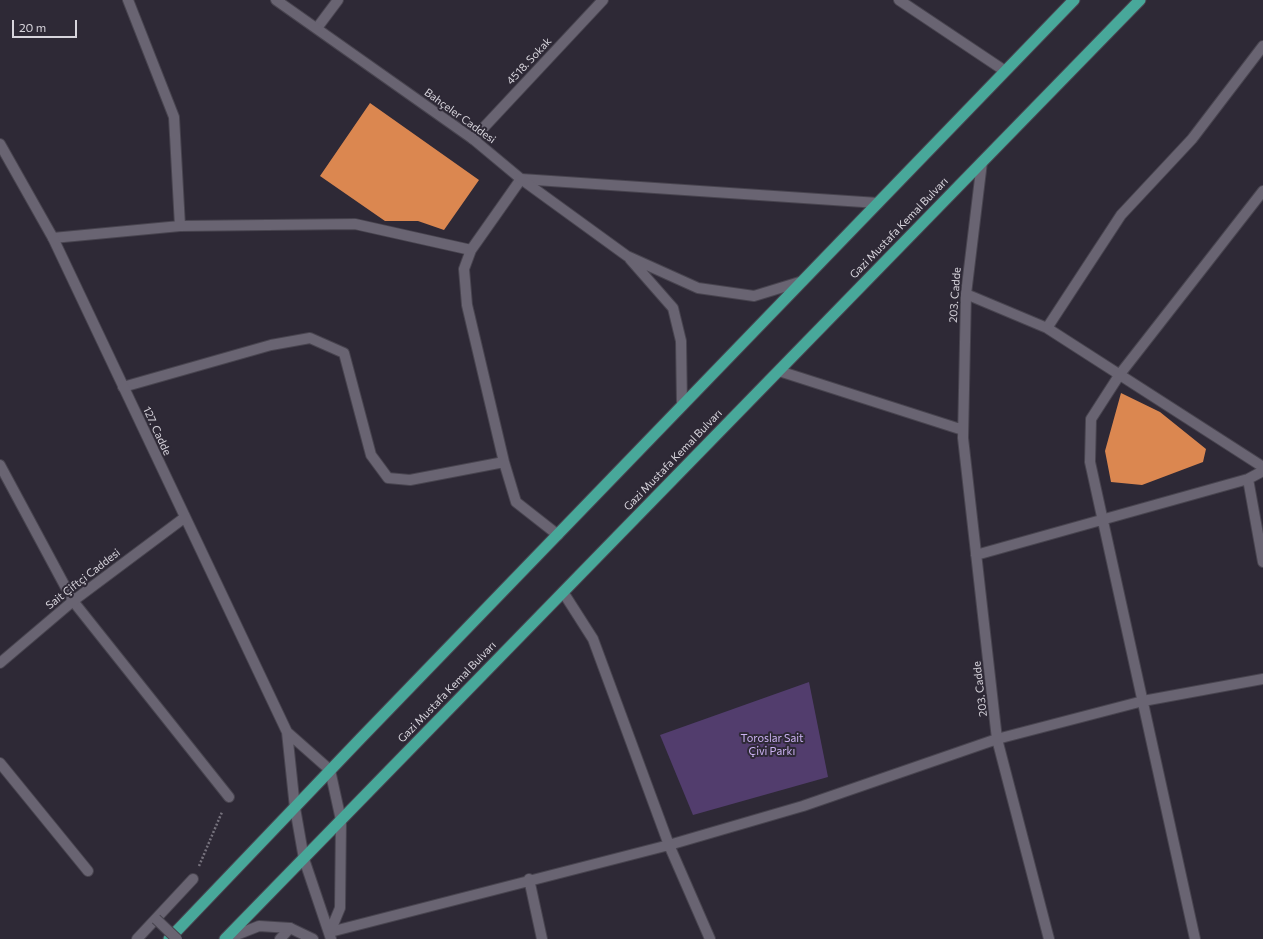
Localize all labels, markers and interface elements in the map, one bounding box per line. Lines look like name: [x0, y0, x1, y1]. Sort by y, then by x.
scale bar: [14, 12, 79, 38]
text: 20 m: [19, 20, 46, 34]
street label: 4518. Sokak: [504, 35, 554, 87]
street label: Bahçeler Caddesi: [422, 86, 498, 146]
street label: Gazi Mustafa Kemal Bulvarı: [847, 175, 951, 281]
street label: 203. Cadde: [946, 267, 964, 323]
street label: 127. Cadde: [140, 404, 174, 458]
street label: Gazi Mustafa Kemal Bulvarı: [621, 407, 725, 513]
street label: Sait Çiftçi Caddesi: [43, 546, 123, 612]
street label: Gazi Mustafa Kemal Bulvarı: [395, 639, 499, 745]
street label: 203. Cadde: [970, 661, 990, 717]
park label: Toroslar Sait Çivi Parkı: [740, 731, 804, 757]

